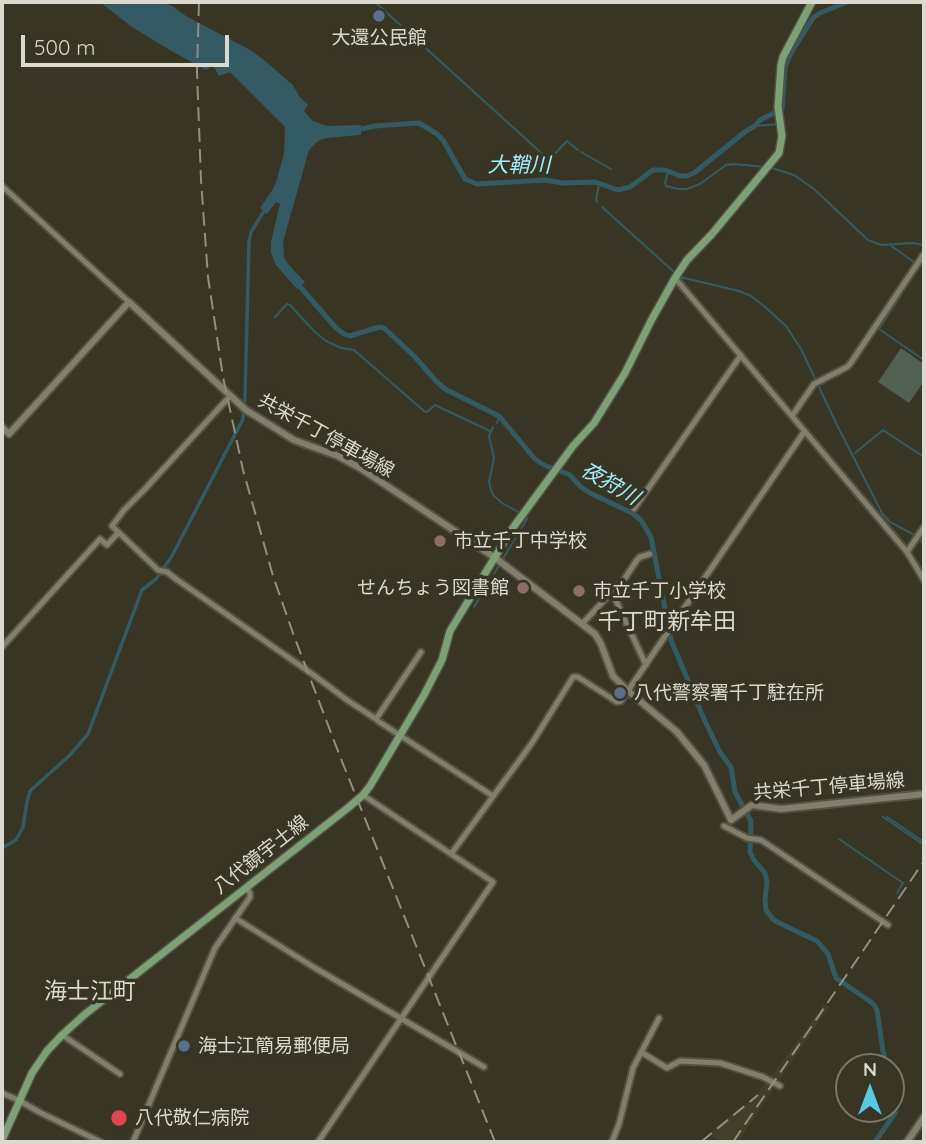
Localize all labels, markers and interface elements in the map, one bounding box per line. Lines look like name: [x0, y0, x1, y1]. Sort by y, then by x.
marker: 大還公民館: [371, 8, 387, 24]
scale bar: [24, 21, 233, 65]
place label: 大還公民館: [332, 27, 426, 49]
text: 500 m: [34, 34, 95, 60]
water label: 大鞘川: [488, 153, 550, 179]
street label: 共栄千丁停車場線: [254, 389, 398, 483]
water label: 夜狩川: [576, 457, 644, 511]
place label: 市立千丁中学校: [454, 530, 587, 552]
marker: 市立千丁中学校: [432, 533, 448, 549]
place label: せんちょう図書館: [357, 577, 509, 599]
marker: せんちょう図書館: [515, 580, 531, 596]
place label: 市立千丁小学校: [593, 580, 726, 602]
marker: 市立千丁小学校: [571, 583, 587, 599]
district label: 千丁町新牟田: [598, 608, 736, 636]
place label: 八代警察署千丁駐在所: [634, 682, 824, 704]
marker: 八代警察署千丁駐在所: [612, 685, 628, 701]
street label: 共栄千丁停車場線: [752, 769, 906, 805]
street label: 八代鏡宇土線: [209, 811, 313, 899]
district label: 海士江町: [44, 978, 136, 1006]
place label: 海士江簡易郵便局: [198, 1035, 350, 1057]
marker: 海士江簡易郵便局: [176, 1038, 192, 1054]
north arrow: [835, 1053, 905, 1123]
text: N: [863, 1057, 877, 1081]
place label: 八代敬仁病院: [135, 1107, 249, 1129]
marker: 八代敬仁病院: [109, 1108, 129, 1128]

